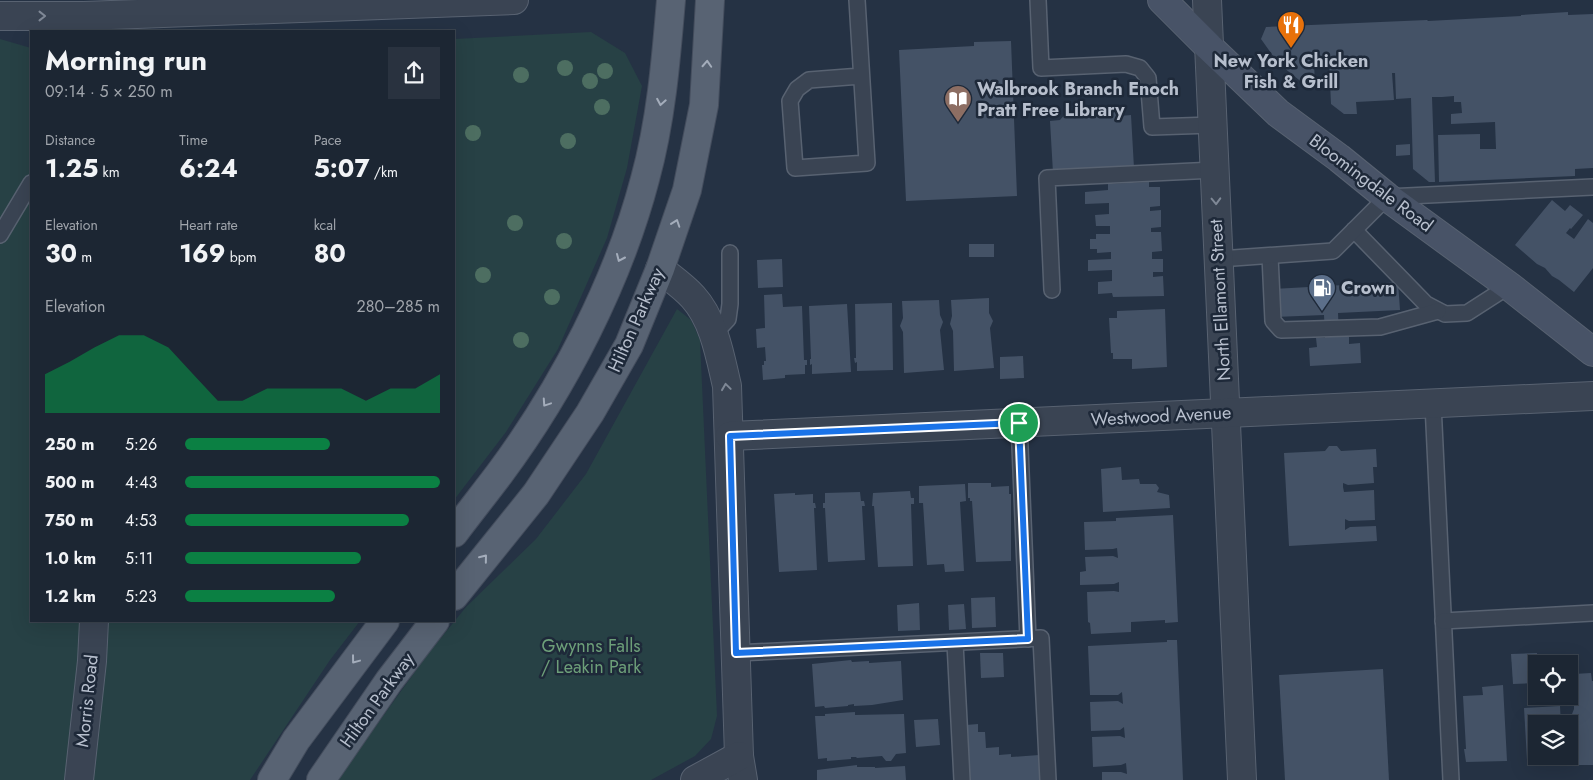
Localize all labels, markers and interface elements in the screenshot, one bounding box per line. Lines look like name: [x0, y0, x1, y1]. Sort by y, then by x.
restaurant icon: New York Chicken Fish & Grill: [1276, 10, 1306, 49]
one-way arrow: [38, 11, 46, 21]
text: Morning run: [45, 40, 207, 81]
button: share: [388, 47, 440, 99]
place label: New York Chicken Fish & Grill: [1214, 48, 1368, 95]
one-way arrow: [701, 60, 712, 68]
place label: Walbrook Branch Enoch Pratt Free Library: [977, 76, 1179, 123]
text: 09:14 · 5 × 250 m: [45, 80, 173, 103]
library icon: Walbrook Branch Enoch Pratt Free Library: [943, 84, 973, 123]
one-way arrow: [657, 97, 667, 106]
street label: Bloomingdale Road: [1304, 128, 1438, 238]
text: Distance: [45, 130, 95, 150]
text: Time: [179, 130, 208, 150]
text: Pace: [314, 130, 342, 150]
text: 1.25: [45, 150, 98, 186]
text: 6:24: [179, 150, 238, 186]
text: 5:07: [314, 150, 369, 186]
text: km: [98, 162, 120, 182]
text: /km: [369, 162, 398, 182]
one-way arrow: [1211, 198, 1221, 205]
text: Elevation: [45, 215, 98, 235]
text: Heart rate: [179, 215, 238, 235]
text: kcal: [314, 215, 336, 235]
street label: North Ellamont Street: [1203, 218, 1237, 382]
one-way arrow: [670, 219, 680, 228]
text: 30: [45, 235, 77, 271]
text: 169: [179, 235, 226, 271]
text: 80: [314, 235, 346, 271]
text: m: [77, 247, 92, 267]
text: bpm: [226, 247, 257, 267]
one-way arrow: [616, 253, 626, 262]
street label: Hilton Parkway: [601, 264, 671, 376]
fuel station icon: Crown: [1307, 273, 1337, 312]
place label: Crown: [1341, 275, 1395, 301]
text: Elevation: [45, 295, 105, 318]
text: 280–285 m: [357, 295, 440, 318]
one-way arrow: [721, 383, 732, 391]
one-way arrow: [543, 398, 553, 407]
street label: Westwood Avenue: [1090, 399, 1232, 433]
pin: [998, 402, 1040, 444]
icon: arrive: [1005, 409, 1033, 437]
text: 250 m: [45, 433, 94, 456]
text: 5:26: [125, 433, 157, 456]
text: 500 m: [45, 471, 94, 494]
text: 4:43: [125, 471, 157, 494]
text: 750 m: [45, 509, 93, 532]
text: 4:53: [125, 509, 157, 532]
text: 1.0 km: [45, 547, 96, 570]
text: 5:11: [125, 547, 153, 570]
one-way arrow: [479, 555, 487, 564]
text: 1.2 km: [45, 585, 96, 608]
text: 5:23: [125, 585, 157, 608]
park label: Gwynns Falls / Leakin Park: [541, 633, 641, 680]
street label: Hilton Parkway: [334, 647, 420, 753]
street label: Morris Road: [69, 653, 105, 749]
one-way arrow: [352, 654, 361, 664]
map controls: [1528, 655, 1578, 765]
button: locate: [1528, 655, 1578, 705]
button: layers: [1528, 715, 1578, 765]

